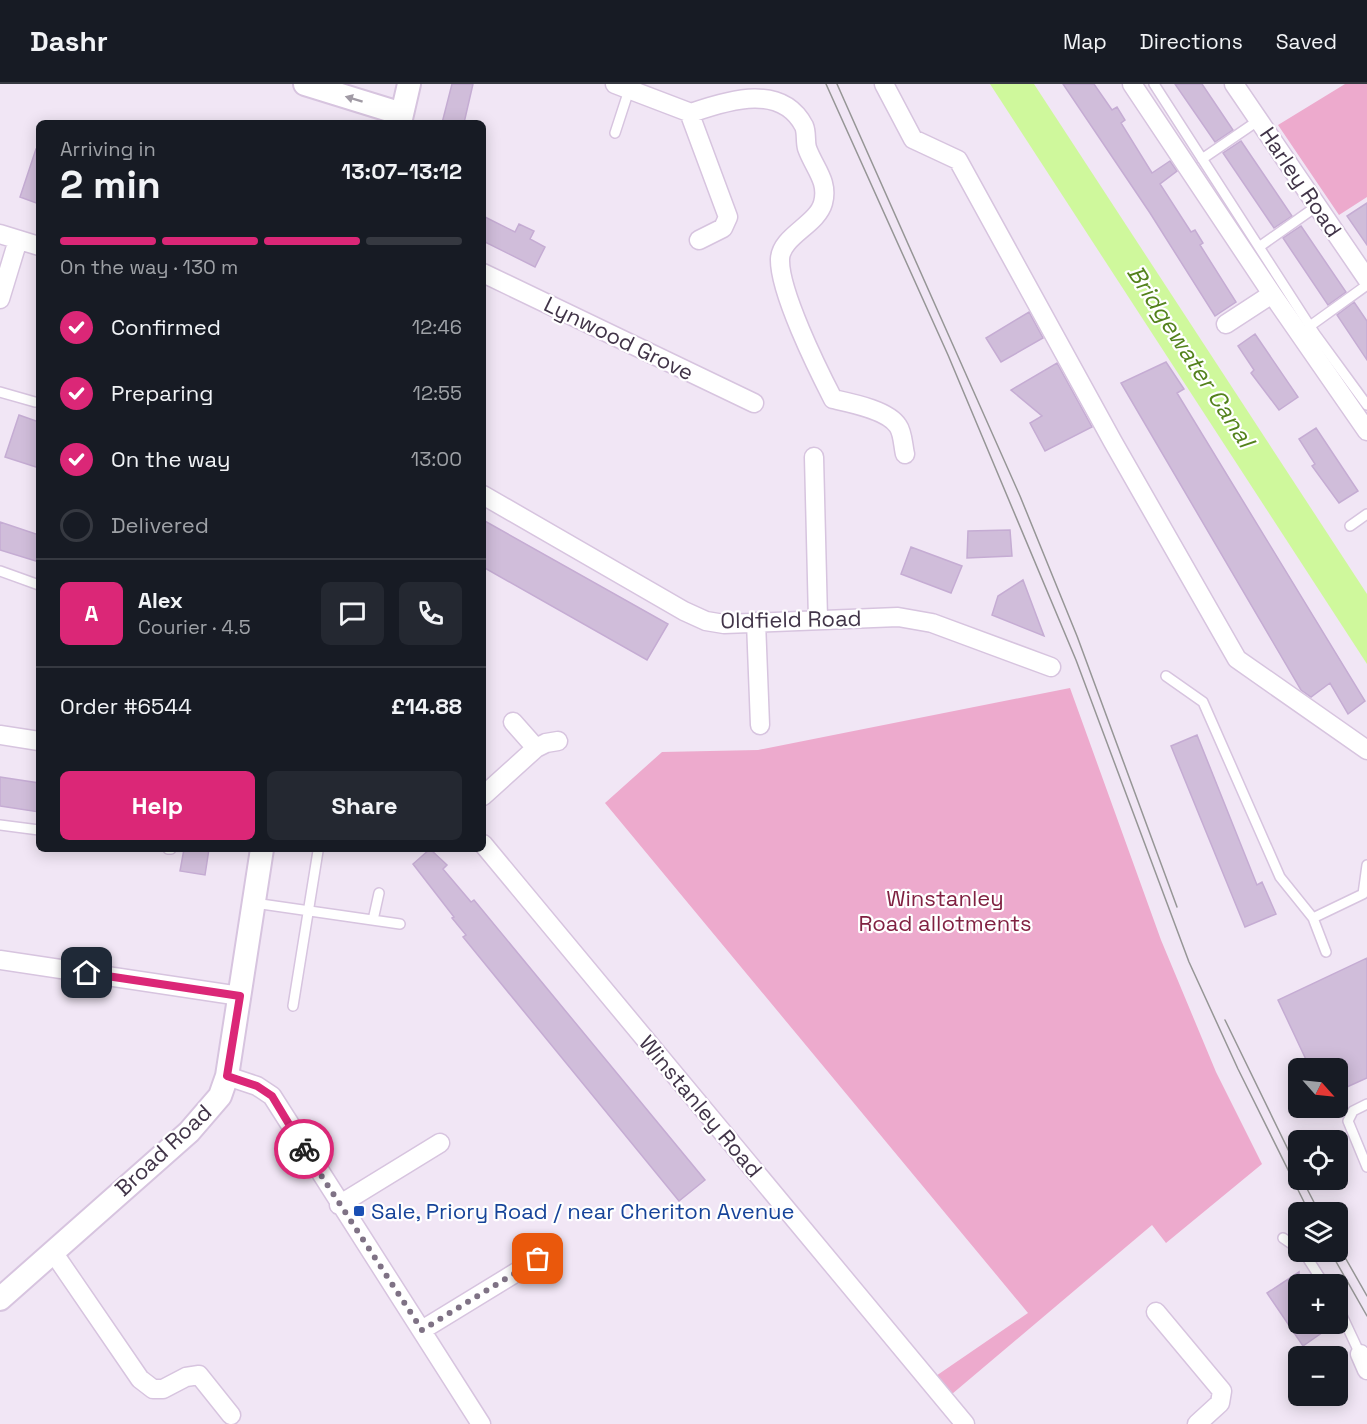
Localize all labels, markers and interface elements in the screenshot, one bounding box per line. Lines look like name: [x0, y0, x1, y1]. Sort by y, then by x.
text: Dashr: [30, 23, 108, 59]
text: Map: [1063, 28, 1107, 55]
text: Directions: [1140, 28, 1243, 55]
text: Saved: [1276, 28, 1337, 55]
one-way arrow: [345, 94, 363, 103]
street label: Harley Road: [1254, 122, 1348, 242]
text: Arriving in: [60, 136, 156, 162]
text: 13:07–13:12: [341, 157, 462, 185]
text: 2 min: [60, 160, 161, 209]
text: On the way · 130 m: [60, 254, 238, 280]
water label: Bridgewater Canal: [1120, 259, 1263, 456]
street label: Lynwood Grove: [540, 290, 698, 386]
icon: check: [60, 311, 93, 344]
text: Confirmed: [111, 313, 221, 341]
text: 12:46: [412, 314, 462, 340]
icon: check: [60, 377, 93, 410]
text: Preparing: [111, 379, 213, 407]
text: 12:55: [413, 380, 462, 406]
icon: check: [60, 443, 93, 476]
text: On the way: [111, 445, 230, 473]
text: 13:00: [411, 446, 462, 472]
text: Delivered: [111, 511, 209, 539]
button: chat: [321, 582, 384, 645]
button: phone: [399, 582, 462, 645]
text: Alex: [138, 586, 183, 614]
text: A: [85, 599, 98, 627]
street label: Oldfield Road: [720, 604, 862, 634]
text: Courier · 4.5: [138, 614, 251, 640]
text: Order #6544: [60, 692, 192, 720]
text: £14.88: [391, 692, 462, 720]
button: Help: [60, 771, 255, 840]
button: Share: [267, 771, 462, 840]
park label: Winstanley Road allotments: [858, 884, 1032, 937]
pin: [61, 947, 112, 998]
icon: home: [70, 956, 103, 989]
street label: Winstanley Road: [633, 1029, 769, 1183]
north arrow: [1288, 1058, 1348, 1118]
map controls: [1288, 1058, 1348, 1406]
street label: Broad Road: [109, 1098, 217, 1202]
courier: [274, 1119, 334, 1179]
button: locate: [1288, 1130, 1348, 1190]
icon: bike: [288, 1133, 321, 1166]
place label: Sale, Priory Road / near Cheriton Avenue: [371, 1197, 795, 1225]
button: layers: [1288, 1202, 1348, 1262]
marker: Sale, Priory Road / near Cheriton Avenue: [352, 1204, 366, 1218]
pin: [512, 1233, 563, 1284]
icon: bag: [521, 1242, 554, 1275]
button: +: [1288, 1274, 1348, 1334]
button: −: [1288, 1346, 1348, 1406]

